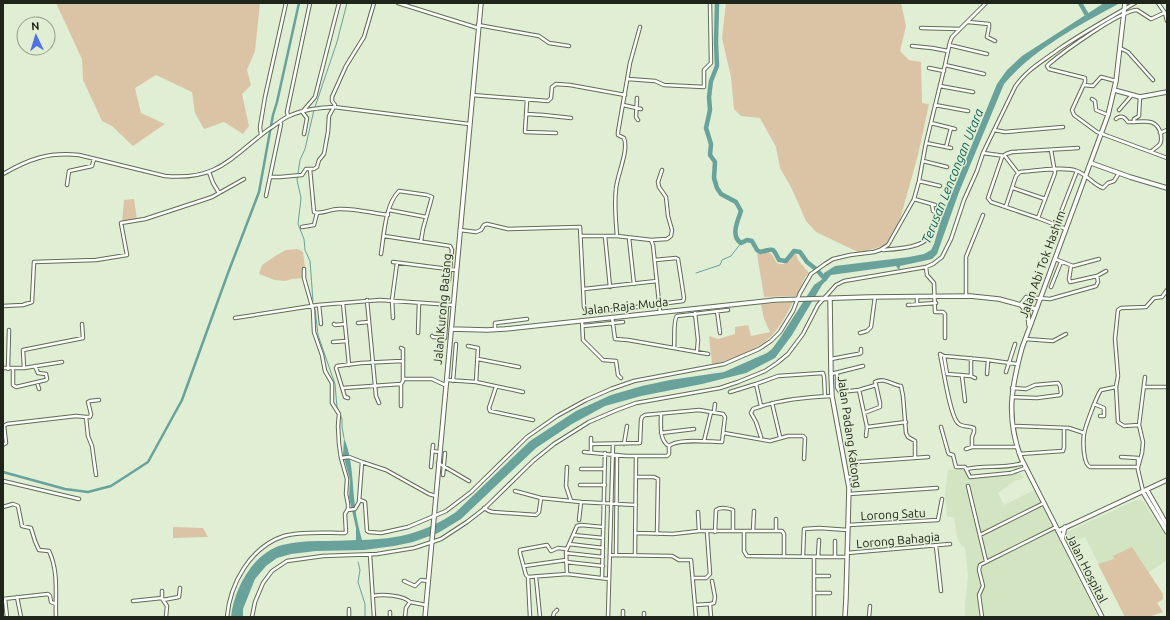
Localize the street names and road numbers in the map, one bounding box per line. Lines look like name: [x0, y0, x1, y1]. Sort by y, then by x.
street label: Jalan Abi Tok Hashim: [1017, 209, 1067, 319]
street label: Jalan Kurong Batang: [431, 253, 453, 365]
street label: Jalan Raja Muda: [581, 295, 669, 317]
street label: Jalan Padang Katong: [836, 375, 864, 489]
street label: Lorong Satu: [860, 506, 926, 522]
street label: Lorong Bahagia: [856, 530, 940, 550]
street label: Jalan Hospital: [1064, 531, 1110, 605]

